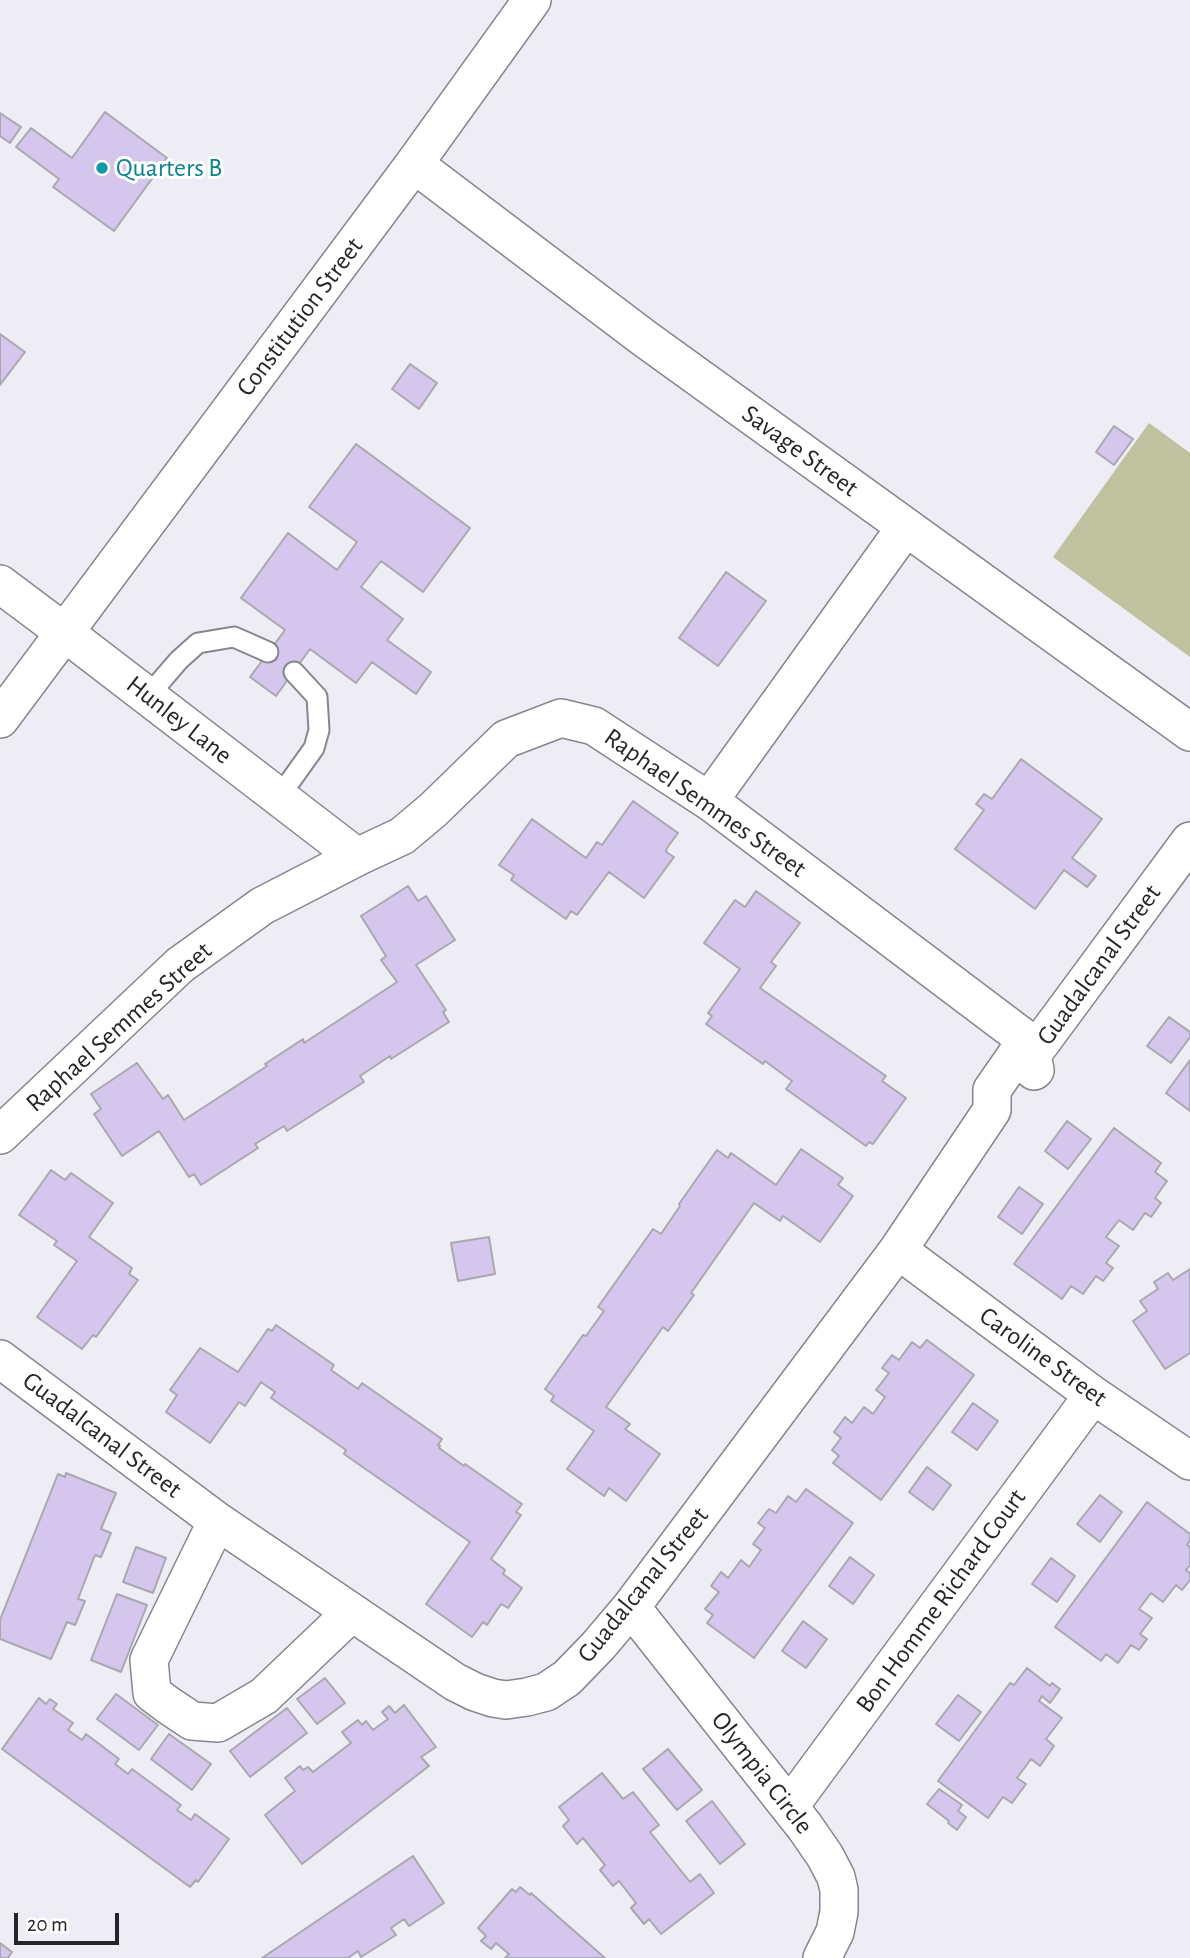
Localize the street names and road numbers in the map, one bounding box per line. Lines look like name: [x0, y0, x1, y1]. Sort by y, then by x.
street label: Constitution Street: [230, 231, 370, 403]
street label: Savage Street: [736, 398, 864, 504]
street label: Hunley Lane: [120, 669, 238, 771]
street label: Raphael Semmes Street: [598, 722, 812, 884]
street label: Guadalcanal Street: [1030, 879, 1168, 1051]
street label: Raphael Semmes Street: [20, 935, 218, 1119]
street label: Caroline Street: [973, 1300, 1113, 1414]
street label: Guadalcanal Street: [16, 1365, 188, 1505]
street label: Bon Homme Richard Court: [849, 1483, 1033, 1719]
street label: Guadalcanal Street: [571, 1501, 715, 1669]
street label: Olympia Circle: [704, 1705, 820, 1841]

